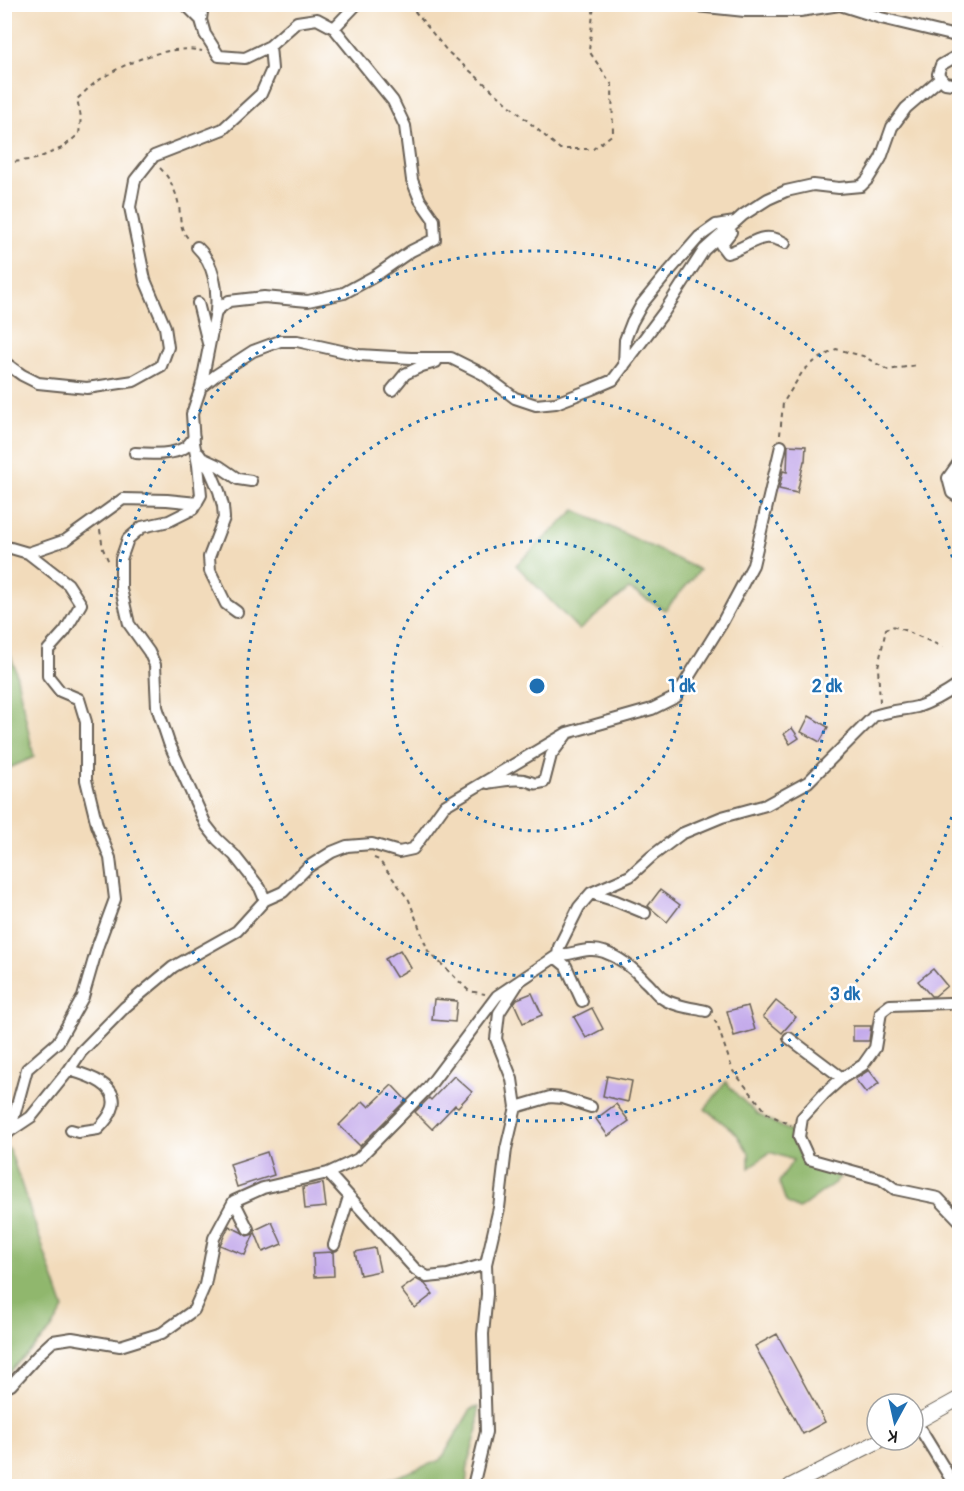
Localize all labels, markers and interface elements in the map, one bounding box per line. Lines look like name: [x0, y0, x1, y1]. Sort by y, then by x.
text: 1 dk: [668, 675, 696, 698]
text: 2 dk: [812, 675, 843, 698]
centre of rings: [527, 676, 547, 696]
text: 3 dk: [830, 983, 861, 1006]
north arrow: [865, 1392, 925, 1452]
text: K: [887, 1425, 899, 1446]

